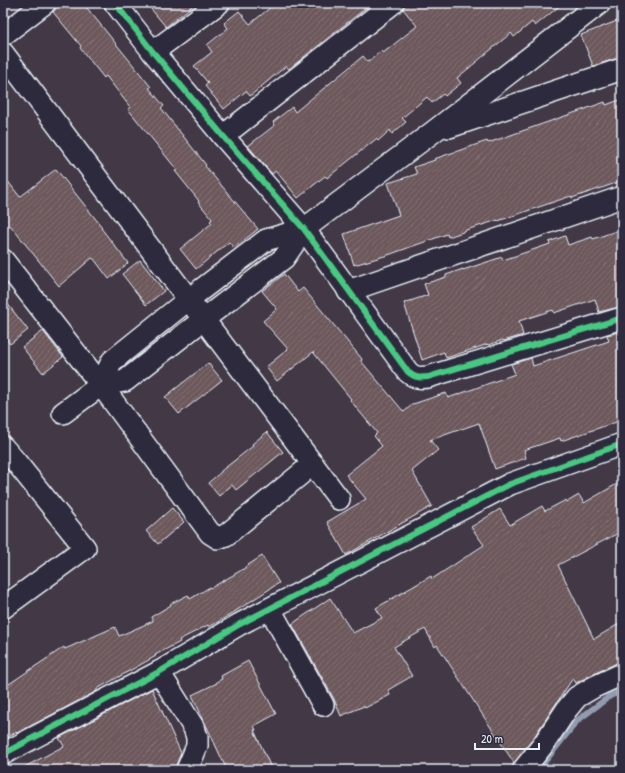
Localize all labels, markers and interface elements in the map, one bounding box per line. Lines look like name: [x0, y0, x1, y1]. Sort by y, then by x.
scale bar: [475, 725, 539, 751]
text: 20 m: [481, 730, 503, 747]

